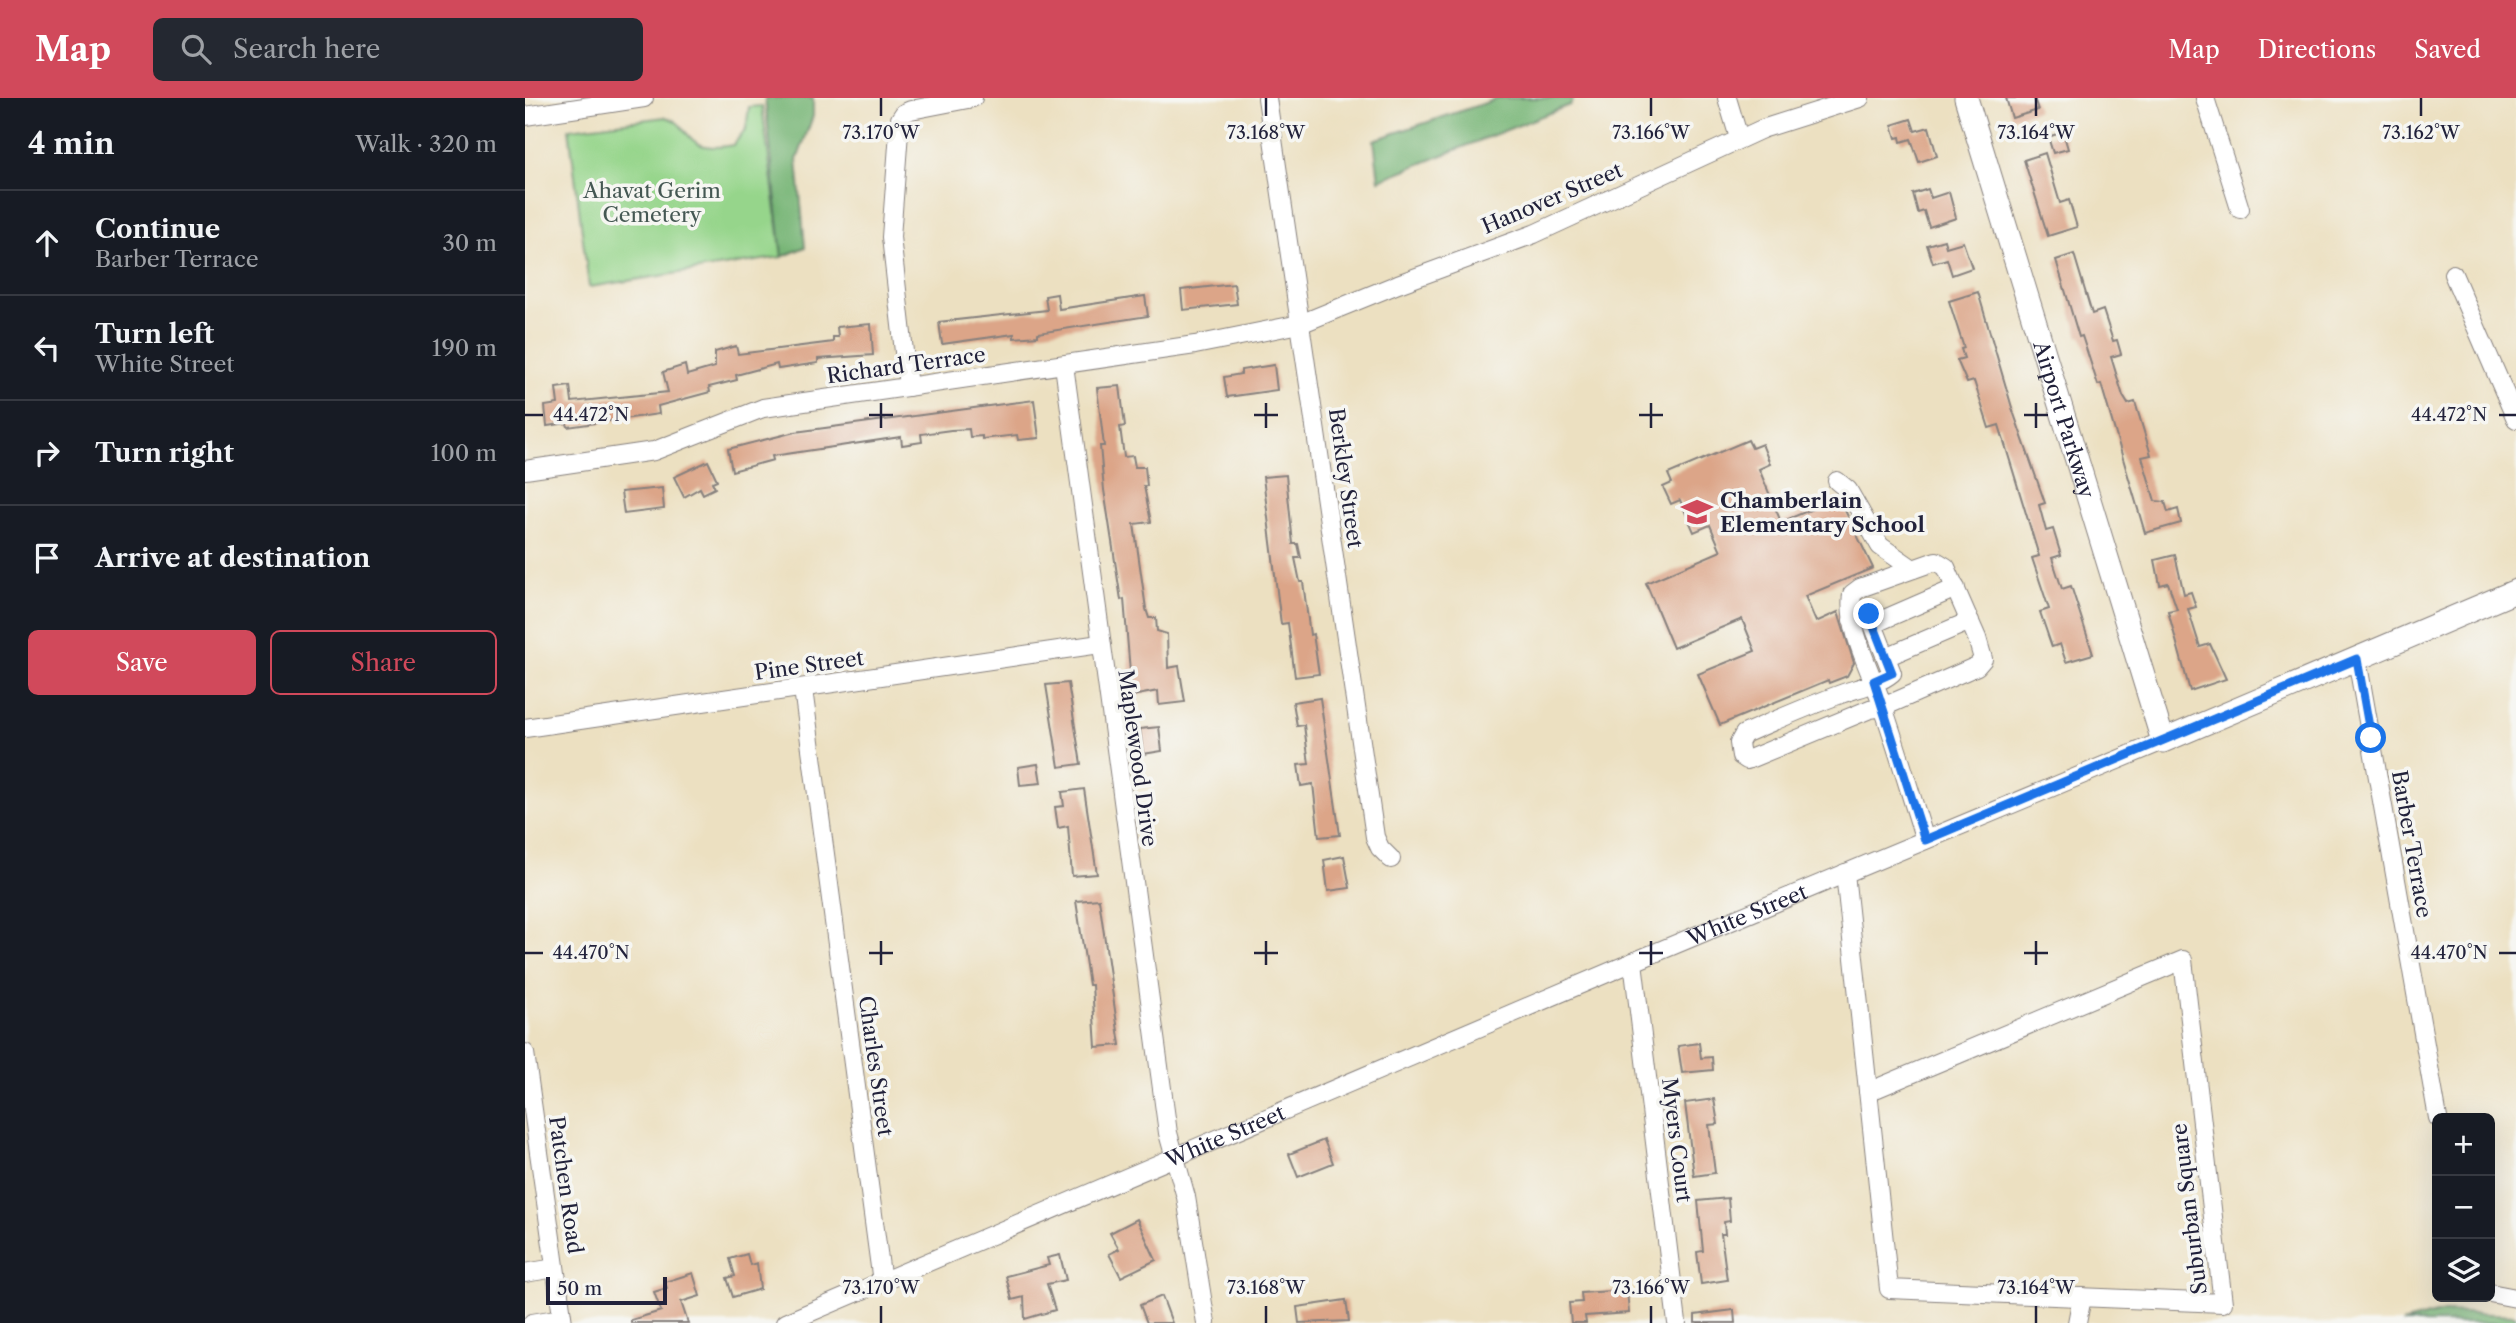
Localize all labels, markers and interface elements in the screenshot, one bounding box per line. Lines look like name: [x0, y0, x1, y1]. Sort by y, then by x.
search box: [153, 18, 643, 81]
text: Map: [35, 29, 111, 70]
icon: search: [177, 30, 215, 68]
text: Search here: [233, 33, 380, 65]
text: Map: [2168, 35, 2220, 64]
text: Directions: [2258, 35, 2376, 64]
text: Saved: [2414, 35, 2481, 64]
text: 73.170°W: [842, 122, 921, 144]
text: 73.168°W: [1227, 122, 1306, 144]
text: 73.166°W: [1612, 122, 1691, 144]
text: 73.164°W: [1997, 122, 2076, 144]
text: 73.162°W: [2382, 122, 2461, 144]
text: 4 min: [28, 125, 114, 162]
text: Walk · 320 m: [355, 130, 497, 158]
street label: Hanover Street: [1478, 157, 1627, 239]
park label: Ahavat Gerim Cemetery: [582, 178, 721, 227]
text: Continue: [95, 213, 220, 245]
icon: ahead: [28, 224, 66, 262]
text: 30 m: [442, 229, 497, 257]
text: Barber Terrace: [95, 245, 259, 273]
text: Turn left: [95, 318, 214, 350]
icon: left: [28, 329, 66, 367]
text: 190 m: [432, 334, 497, 362]
street label: Airport Parkway: [2028, 337, 2100, 501]
street label: Richard Terrace: [825, 341, 987, 389]
text: White Street: [95, 350, 235, 378]
text: 44.472°N: [553, 404, 629, 426]
text: 44.472°N: [2411, 404, 2487, 426]
street label: Berkley Street: [1324, 406, 1368, 550]
icon: right: [28, 434, 66, 472]
text: Turn right: [95, 437, 234, 469]
text: 100 m: [431, 439, 497, 467]
place label: Chamberlain Elementary School: [1720, 488, 1925, 537]
school or university icon: Chamberlain Elementary School: [1680, 495, 1714, 529]
icon: arrive: [28, 539, 66, 577]
text: Arrive at destination: [95, 542, 370, 574]
route end: [1853, 598, 1884, 629]
button: Save: [28, 630, 256, 695]
button: Share: [270, 630, 497, 695]
street label: Pine Street: [753, 645, 866, 685]
street label: Maplewood Drive: [1113, 668, 1163, 848]
route start: [2355, 722, 2386, 753]
street label: Barber Terrace: [2387, 768, 2437, 920]
street label: White Street: [1682, 878, 1811, 951]
text: 44.470°N: [552, 942, 630, 964]
text: 44.470°N: [2410, 942, 2488, 964]
street label: Charles Street: [854, 994, 898, 1138]
street label: Myers Court: [1657, 1076, 1697, 1204]
street label: White Street: [1160, 1099, 1289, 1173]
map controls: [2432, 1113, 2495, 1302]
button: +: [2432, 1113, 2495, 1176]
street label: Patchen Road: [544, 1115, 588, 1256]
street label: Suburban Square: [2166, 1122, 2212, 1296]
button: −: [2432, 1176, 2495, 1239]
button: layers: [2432, 1239, 2495, 1302]
scale bar: [546, 1274, 667, 1306]
text: 50 m: [557, 1277, 602, 1300]
text: 73.170°W: [842, 1277, 921, 1299]
text: 73.168°W: [1227, 1277, 1306, 1299]
text: 73.166°W: [1612, 1277, 1691, 1299]
text: 73.164°W: [1997, 1277, 2076, 1299]

